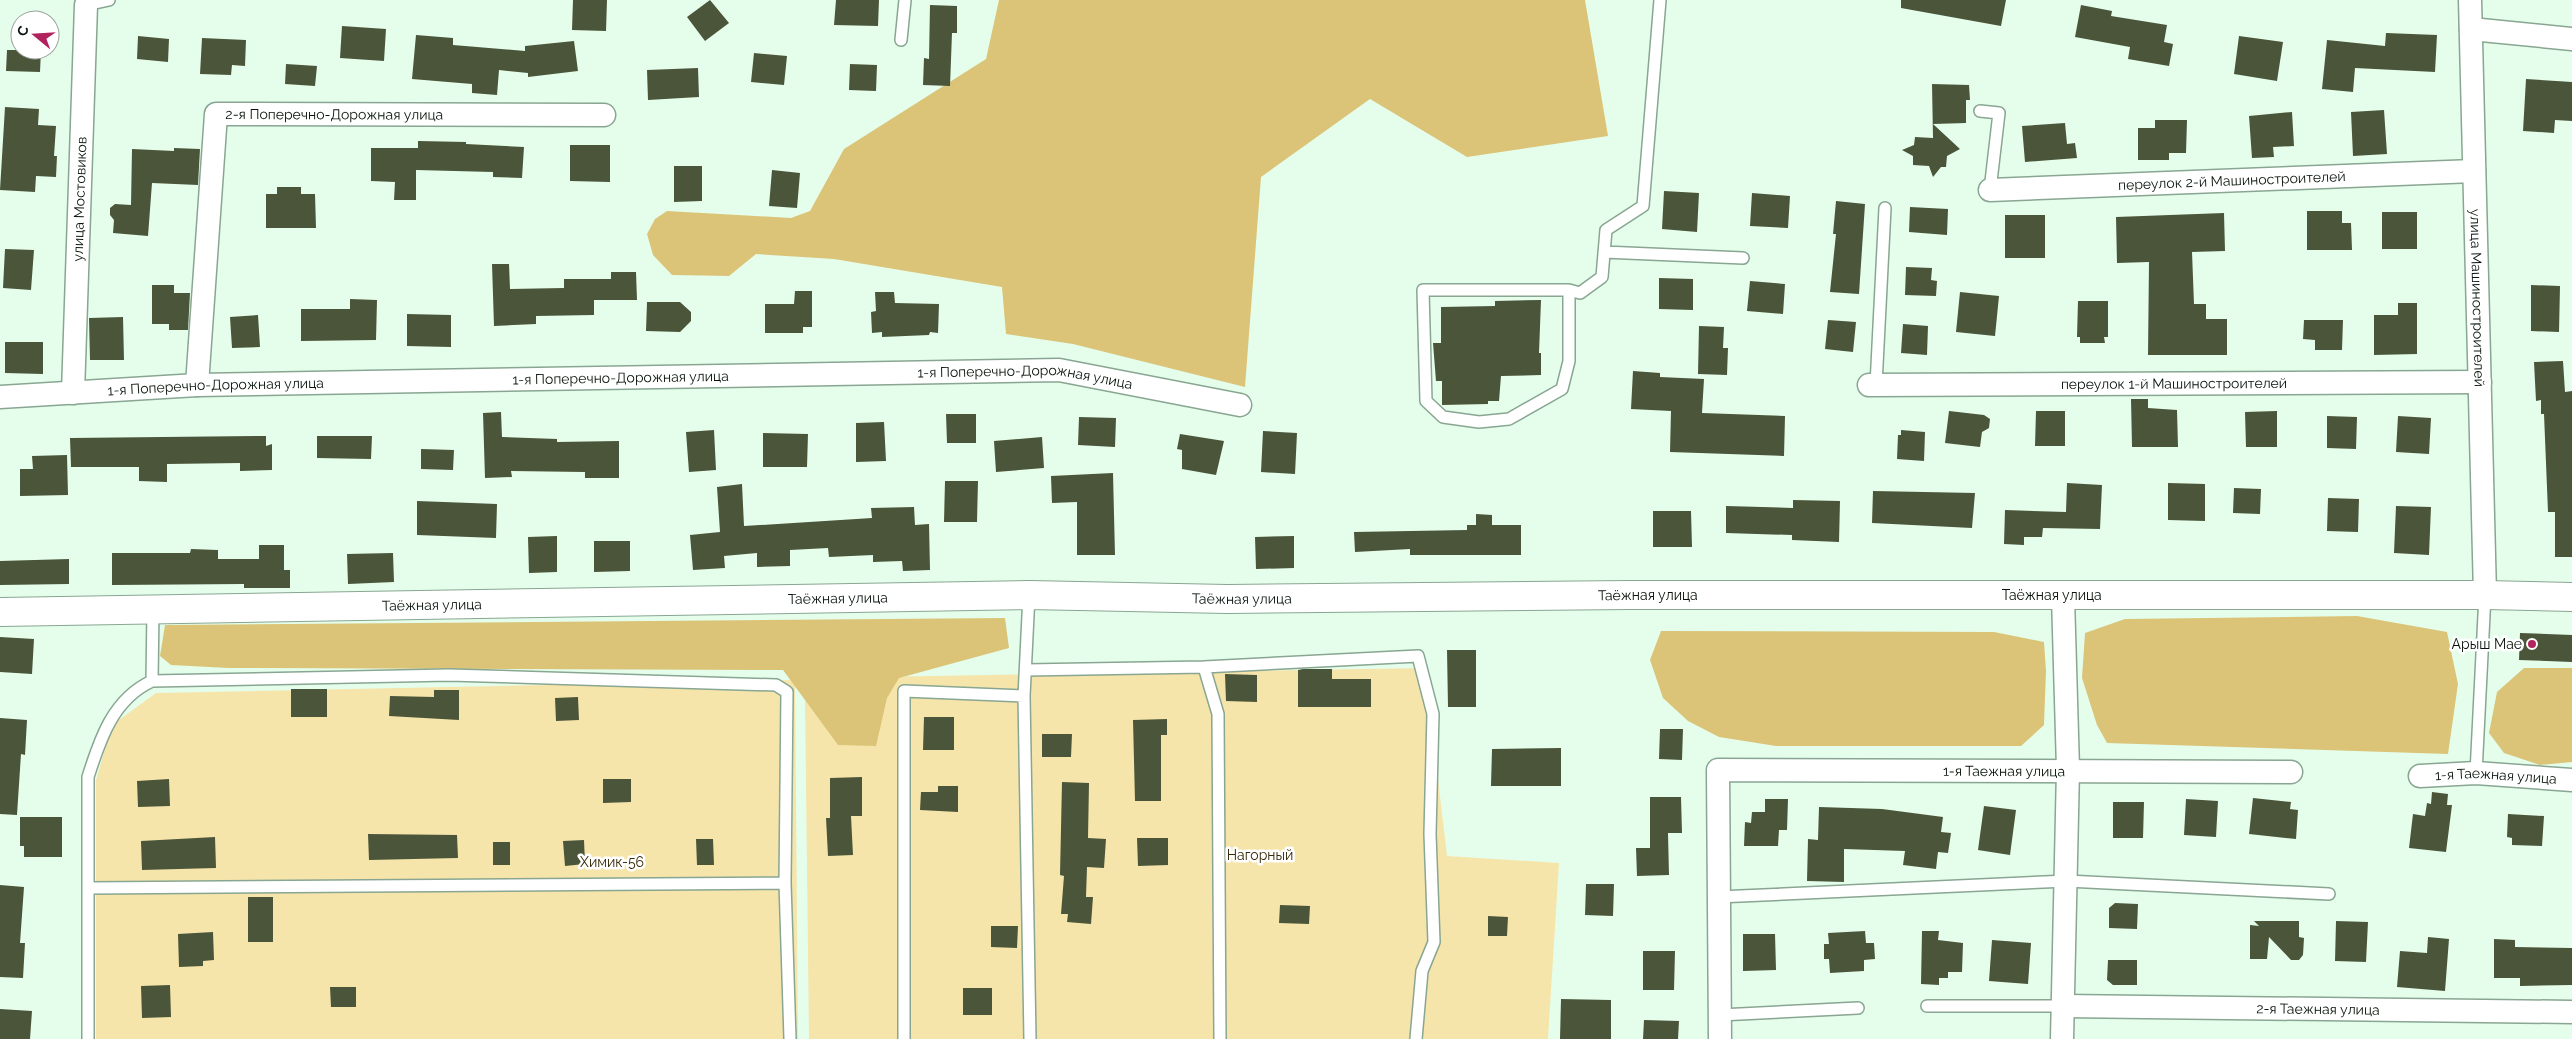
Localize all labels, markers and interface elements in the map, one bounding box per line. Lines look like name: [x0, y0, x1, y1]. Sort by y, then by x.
north arrow: [10, 10, 60, 60]
text: С: [14, 24, 32, 38]
street label: 2-я Поперечно-Дорожная улица: [225, 106, 443, 123]
street label: улица Мостовиков: [69, 136, 90, 262]
street label: переулок 2-й Машиностроителей: [2118, 168, 2346, 193]
street label: улица Машиностроителей: [2467, 209, 2488, 387]
street label: 1-я Поперечно-Дорожная улица: [917, 362, 1134, 392]
street label: 1-я Поперечно-Дорожная улица: [512, 368, 729, 388]
street label: 1-я Поперечно-Дорожная улица: [107, 375, 324, 398]
street label: переулок 1-й Машиностроителей: [2061, 375, 2287, 392]
street label: Таёжная улица: [1598, 587, 1698, 603]
street label: Таёжная улица: [2002, 587, 2102, 603]
street label: Таёжная улица: [788, 589, 888, 607]
street label: Таёжная улица: [1192, 590, 1292, 607]
street label: Таёжная улица: [382, 596, 482, 614]
place label: Арыш Мае: [2452, 636, 2522, 652]
marker: Арыш Мае: [2526, 638, 2538, 650]
street label: 1-я Таежная улица: [1943, 763, 2065, 779]
street label: 1-я Таежная улица: [2434, 765, 2557, 787]
park label: Нагорный: [1227, 847, 1293, 863]
park label: Химик-56: [580, 854, 644, 870]
street label: 2-я Таежная улица: [2256, 1000, 2380, 1018]

